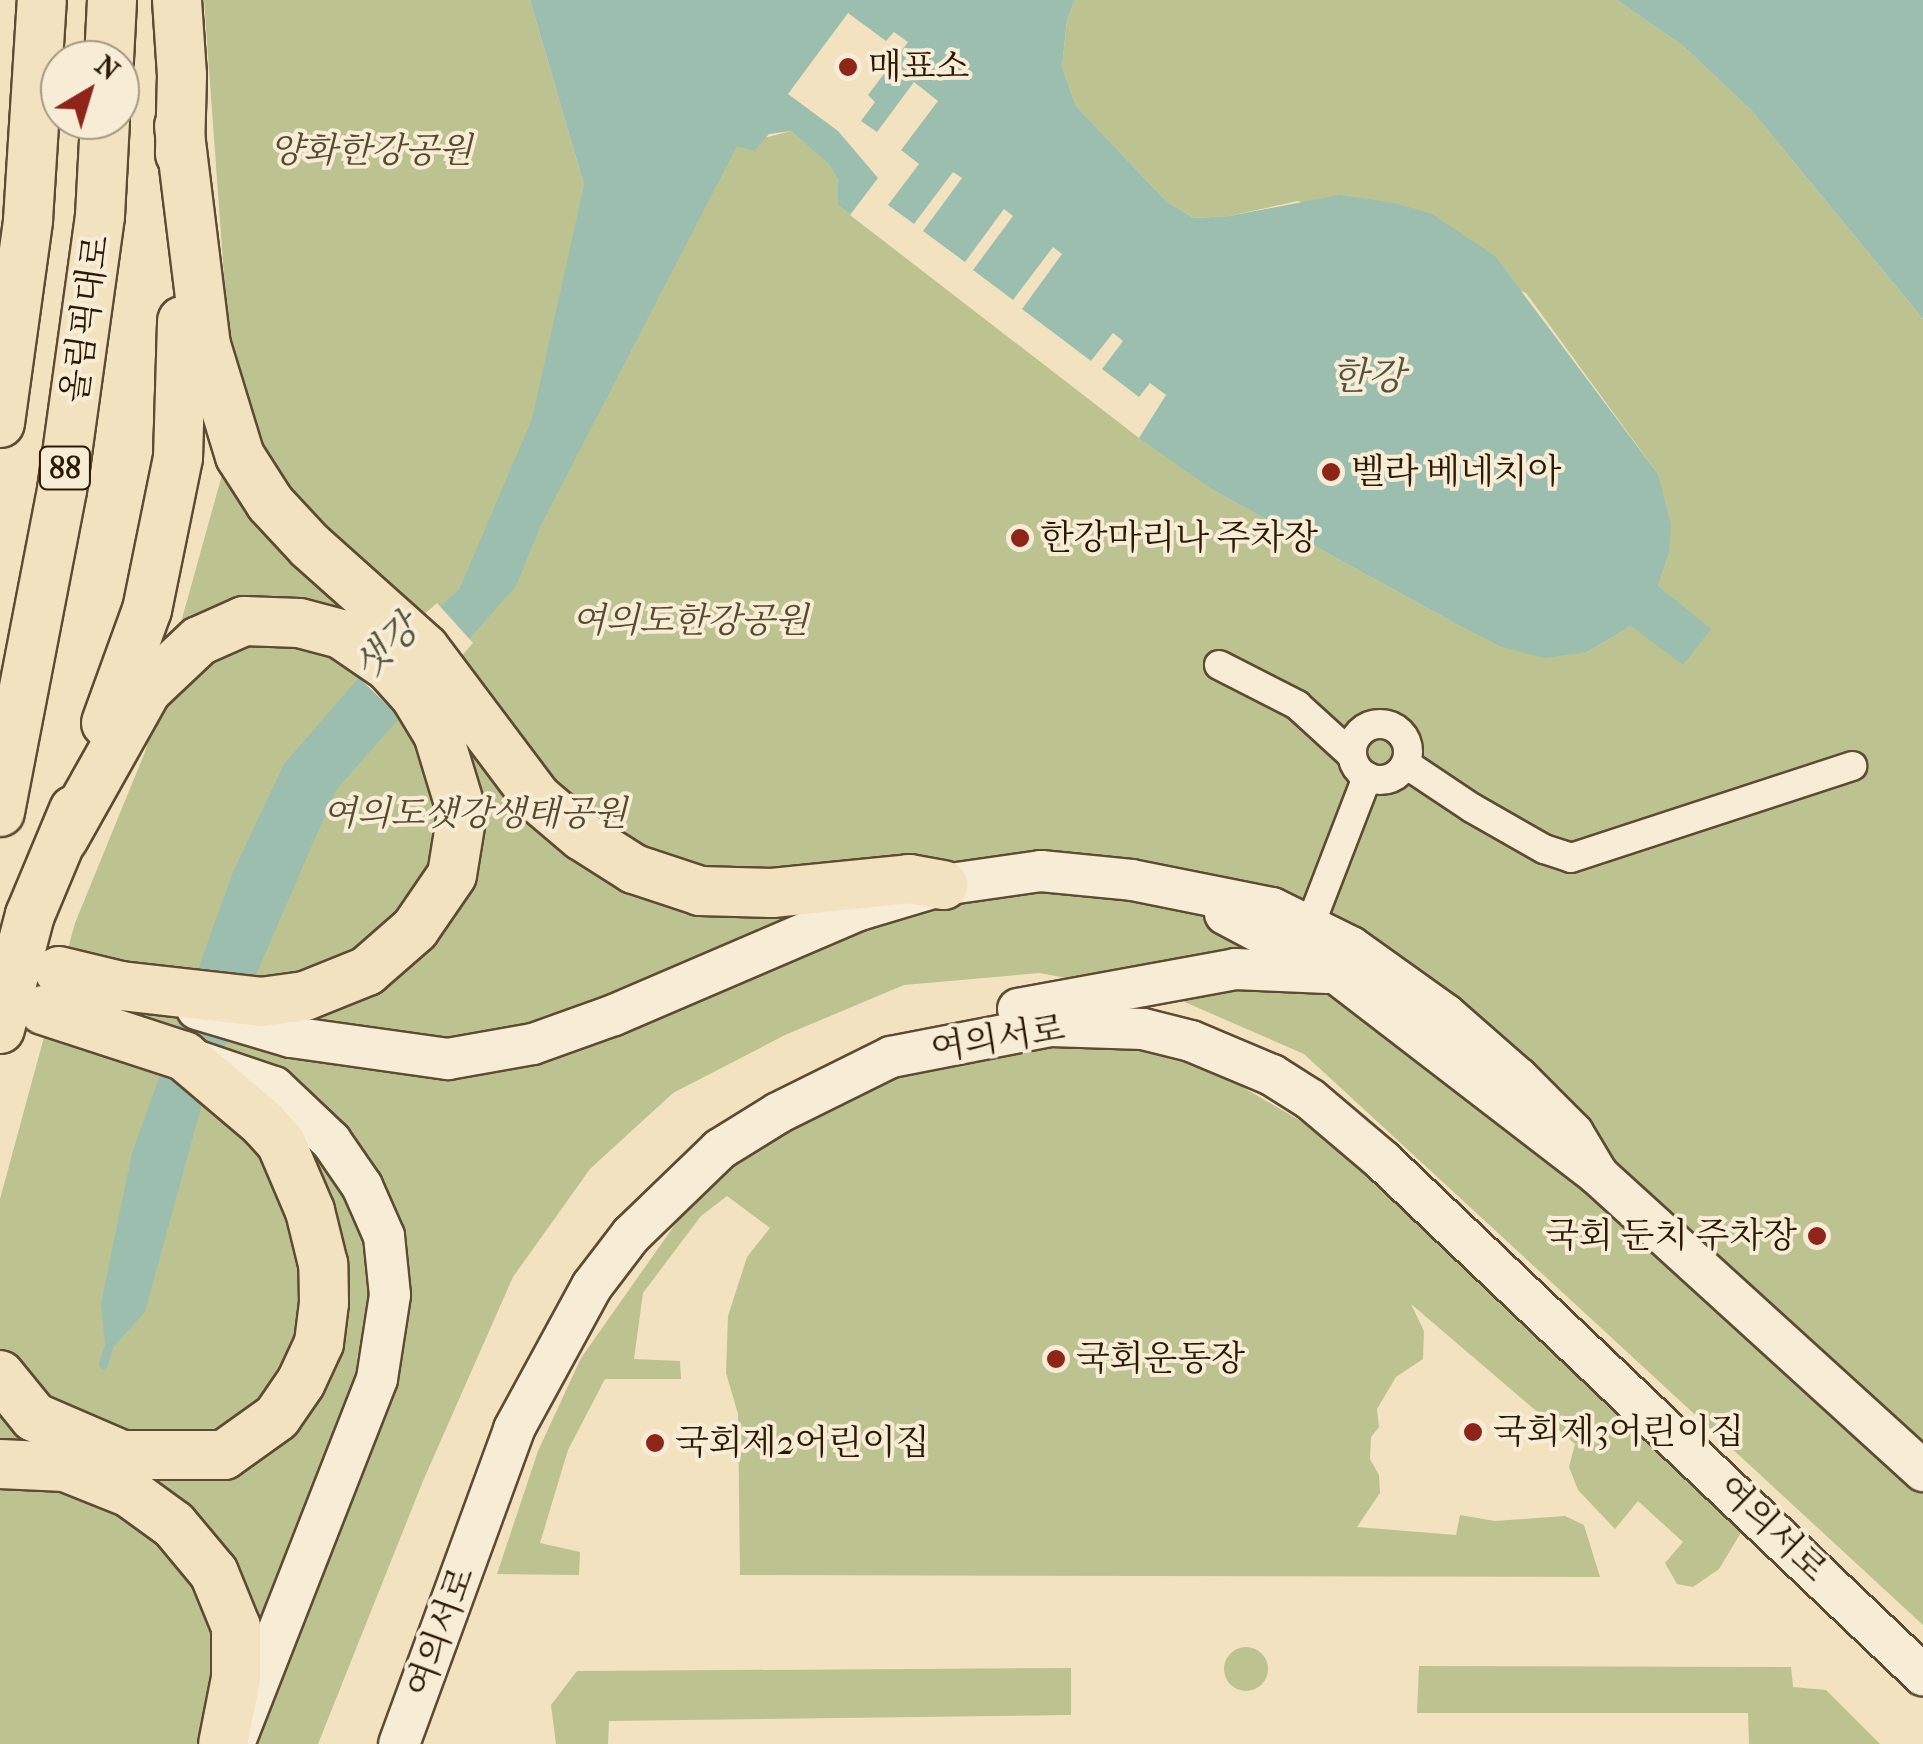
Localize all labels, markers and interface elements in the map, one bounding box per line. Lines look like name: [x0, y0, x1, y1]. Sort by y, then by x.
north arrow: [40, 40, 140, 140]
place label: 매표소: [868, 46, 969, 88]
text: N: [89, 48, 126, 87]
marker: 매표소: [837, 56, 859, 78]
park label: 양화한강공원: [270, 130, 472, 172]
street label: 올림픽대로: [53, 232, 119, 406]
water label: 한강: [1331, 354, 1405, 400]
road number: 88: [38, 441, 92, 495]
place label: 벨라 베네치아: [1351, 451, 1561, 493]
marker: 벨라 베네치아: [1320, 461, 1342, 483]
place label: 한강마리나 주차장: [1040, 517, 1318, 559]
marker: 한강마리나 주차장: [1009, 527, 1031, 549]
park label: 여의도한강공원: [572, 600, 808, 642]
water label: 샛강: [344, 605, 428, 689]
park label: 여의도샛강생태공원: [323, 793, 627, 835]
street label: 여의서로: [928, 1008, 1068, 1070]
place label: 국회 둔치 주차장: [1545, 1215, 1797, 1257]
marker: 국회 둔치 주차장: [1806, 1225, 1828, 1247]
place label: 국회운동장: [1076, 1338, 1245, 1380]
marker: 국회운동장: [1045, 1348, 1067, 1370]
place label: 국회제3어린이집: [1493, 1411, 1744, 1453]
marker: 국회제3어린이집: [1462, 1421, 1484, 1443]
place label: 국회제2어린이집: [675, 1422, 930, 1464]
marker: 국회제2어린이집: [644, 1432, 666, 1454]
street label: 여의서로: [1709, 1467, 1835, 1591]
street label: 여의서로: [398, 1561, 484, 1703]

